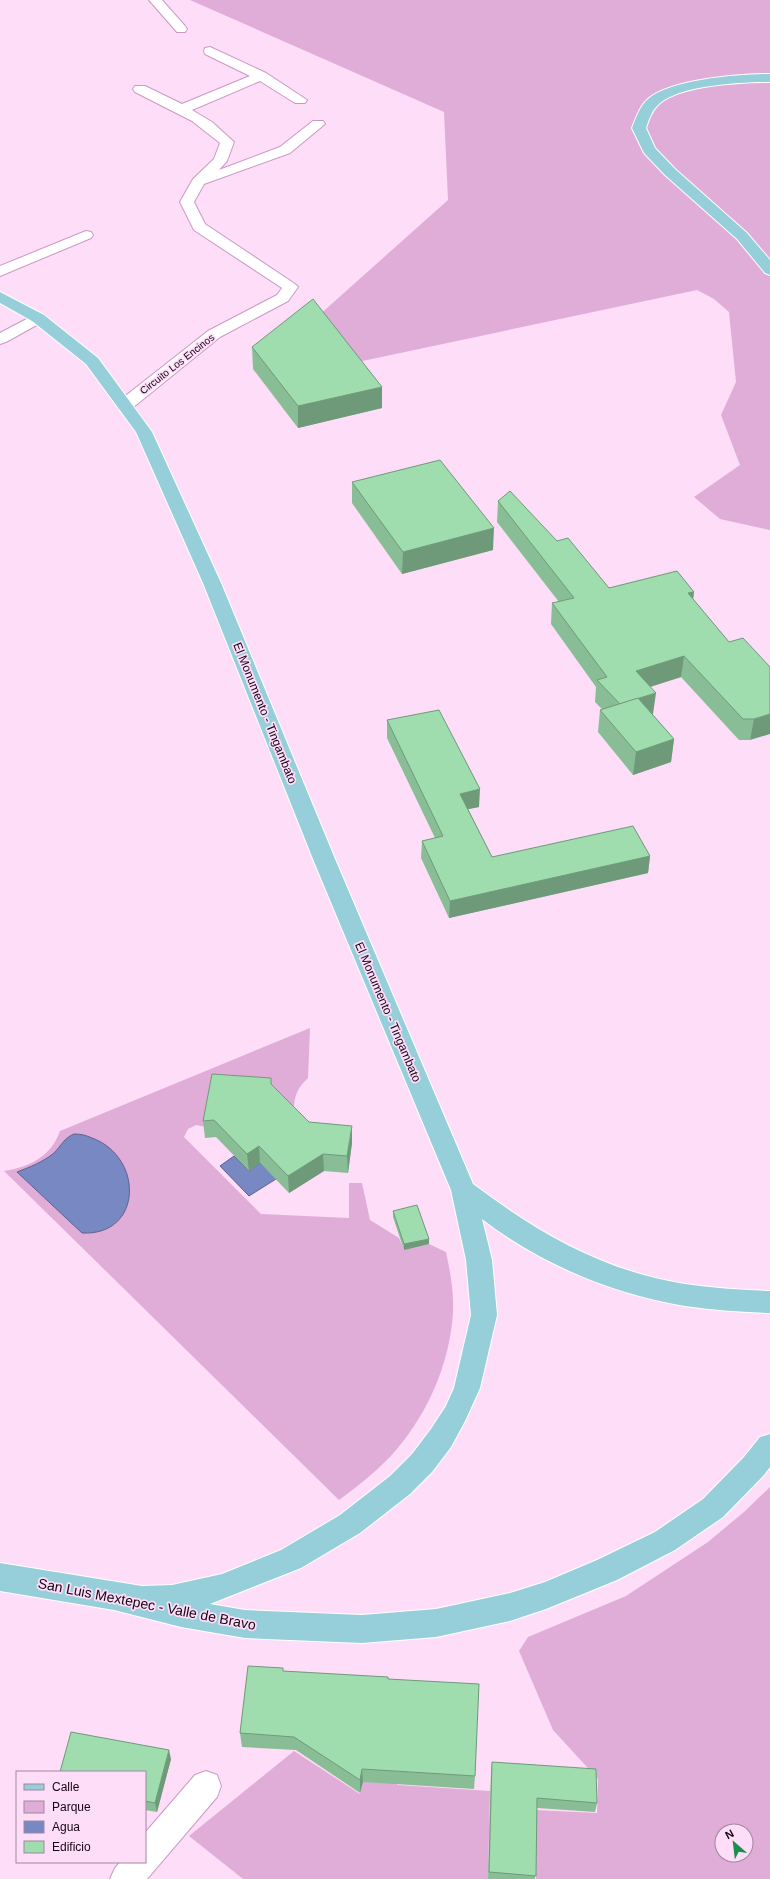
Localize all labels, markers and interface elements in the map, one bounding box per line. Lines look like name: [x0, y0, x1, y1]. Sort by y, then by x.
street label: Circuito Los Encinos: [138, 332, 216, 396]
street label: El Monumento - Tingambato: [230, 640, 300, 786]
street label: El Monumento - Tingambato: [352, 940, 424, 1084]
street label: San Luis Mextepec - Valle de Bravo: [37, 1575, 257, 1633]
legend: [16, 1771, 146, 1863]
text: Calle: [52, 1780, 80, 1794]
text: Parque: [52, 1800, 91, 1814]
text: Agua: [52, 1820, 80, 1834]
north arrow: [714, 1823, 754, 1863]
text: N: [723, 1827, 736, 1841]
text: Edificio: [52, 1840, 91, 1854]

